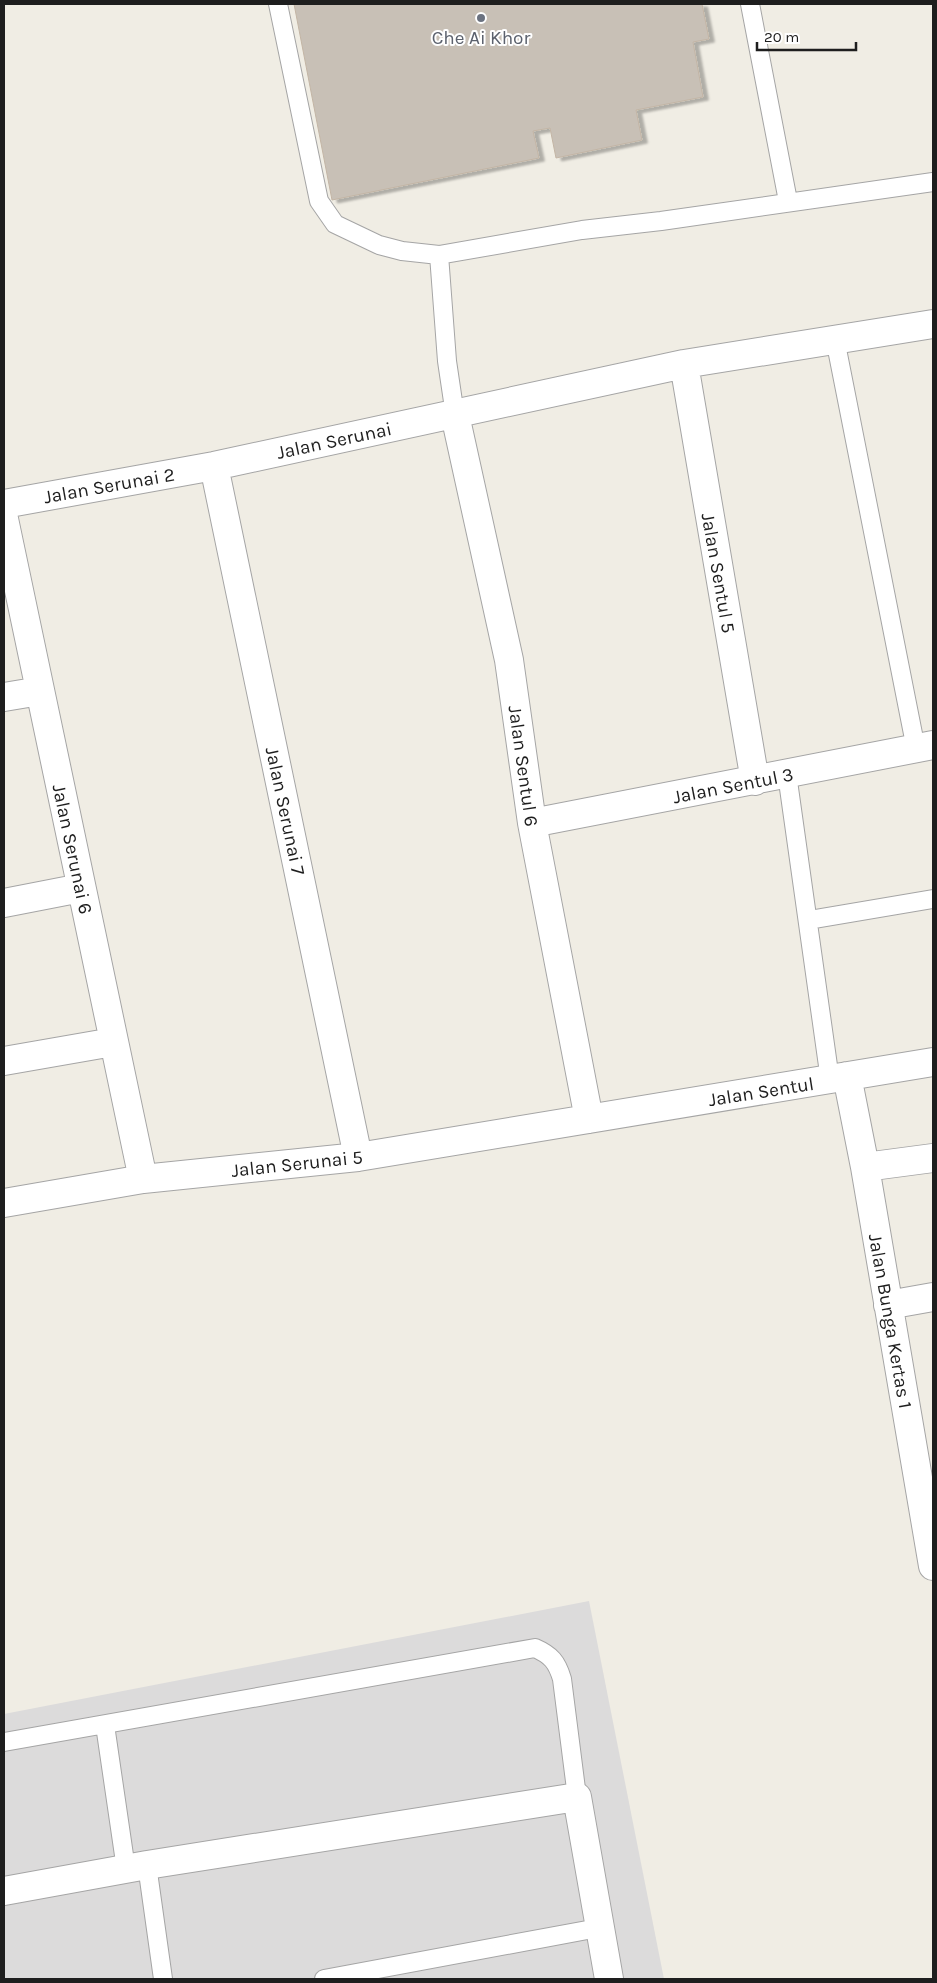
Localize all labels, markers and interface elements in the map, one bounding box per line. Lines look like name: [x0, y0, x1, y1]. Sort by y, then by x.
marker: Che Ai Khor: [475, 12, 487, 24]
scale bar: [757, 20, 856, 52]
place label: Che Ai Khor: [432, 27, 530, 49]
text: 20 m: [764, 28, 799, 46]
street label: Jalan Serunai: [275, 418, 394, 464]
street label: Jalan Serunai 2: [42, 464, 176, 508]
street label: Jalan Sentul 5: [697, 511, 739, 635]
street label: Jalan Sentul 6: [504, 704, 542, 828]
street label: Jalan Serunai 7: [261, 745, 309, 877]
street label: Jalan Sentul 3: [671, 764, 795, 808]
street label: Jalan Serunai 6: [47, 782, 97, 916]
street label: Jalan Sentul: [707, 1073, 816, 1111]
street label: Jalan Serunai 5: [230, 1146, 364, 1182]
street label: Jalan Bunga Kertas 1: [864, 1232, 916, 1410]

